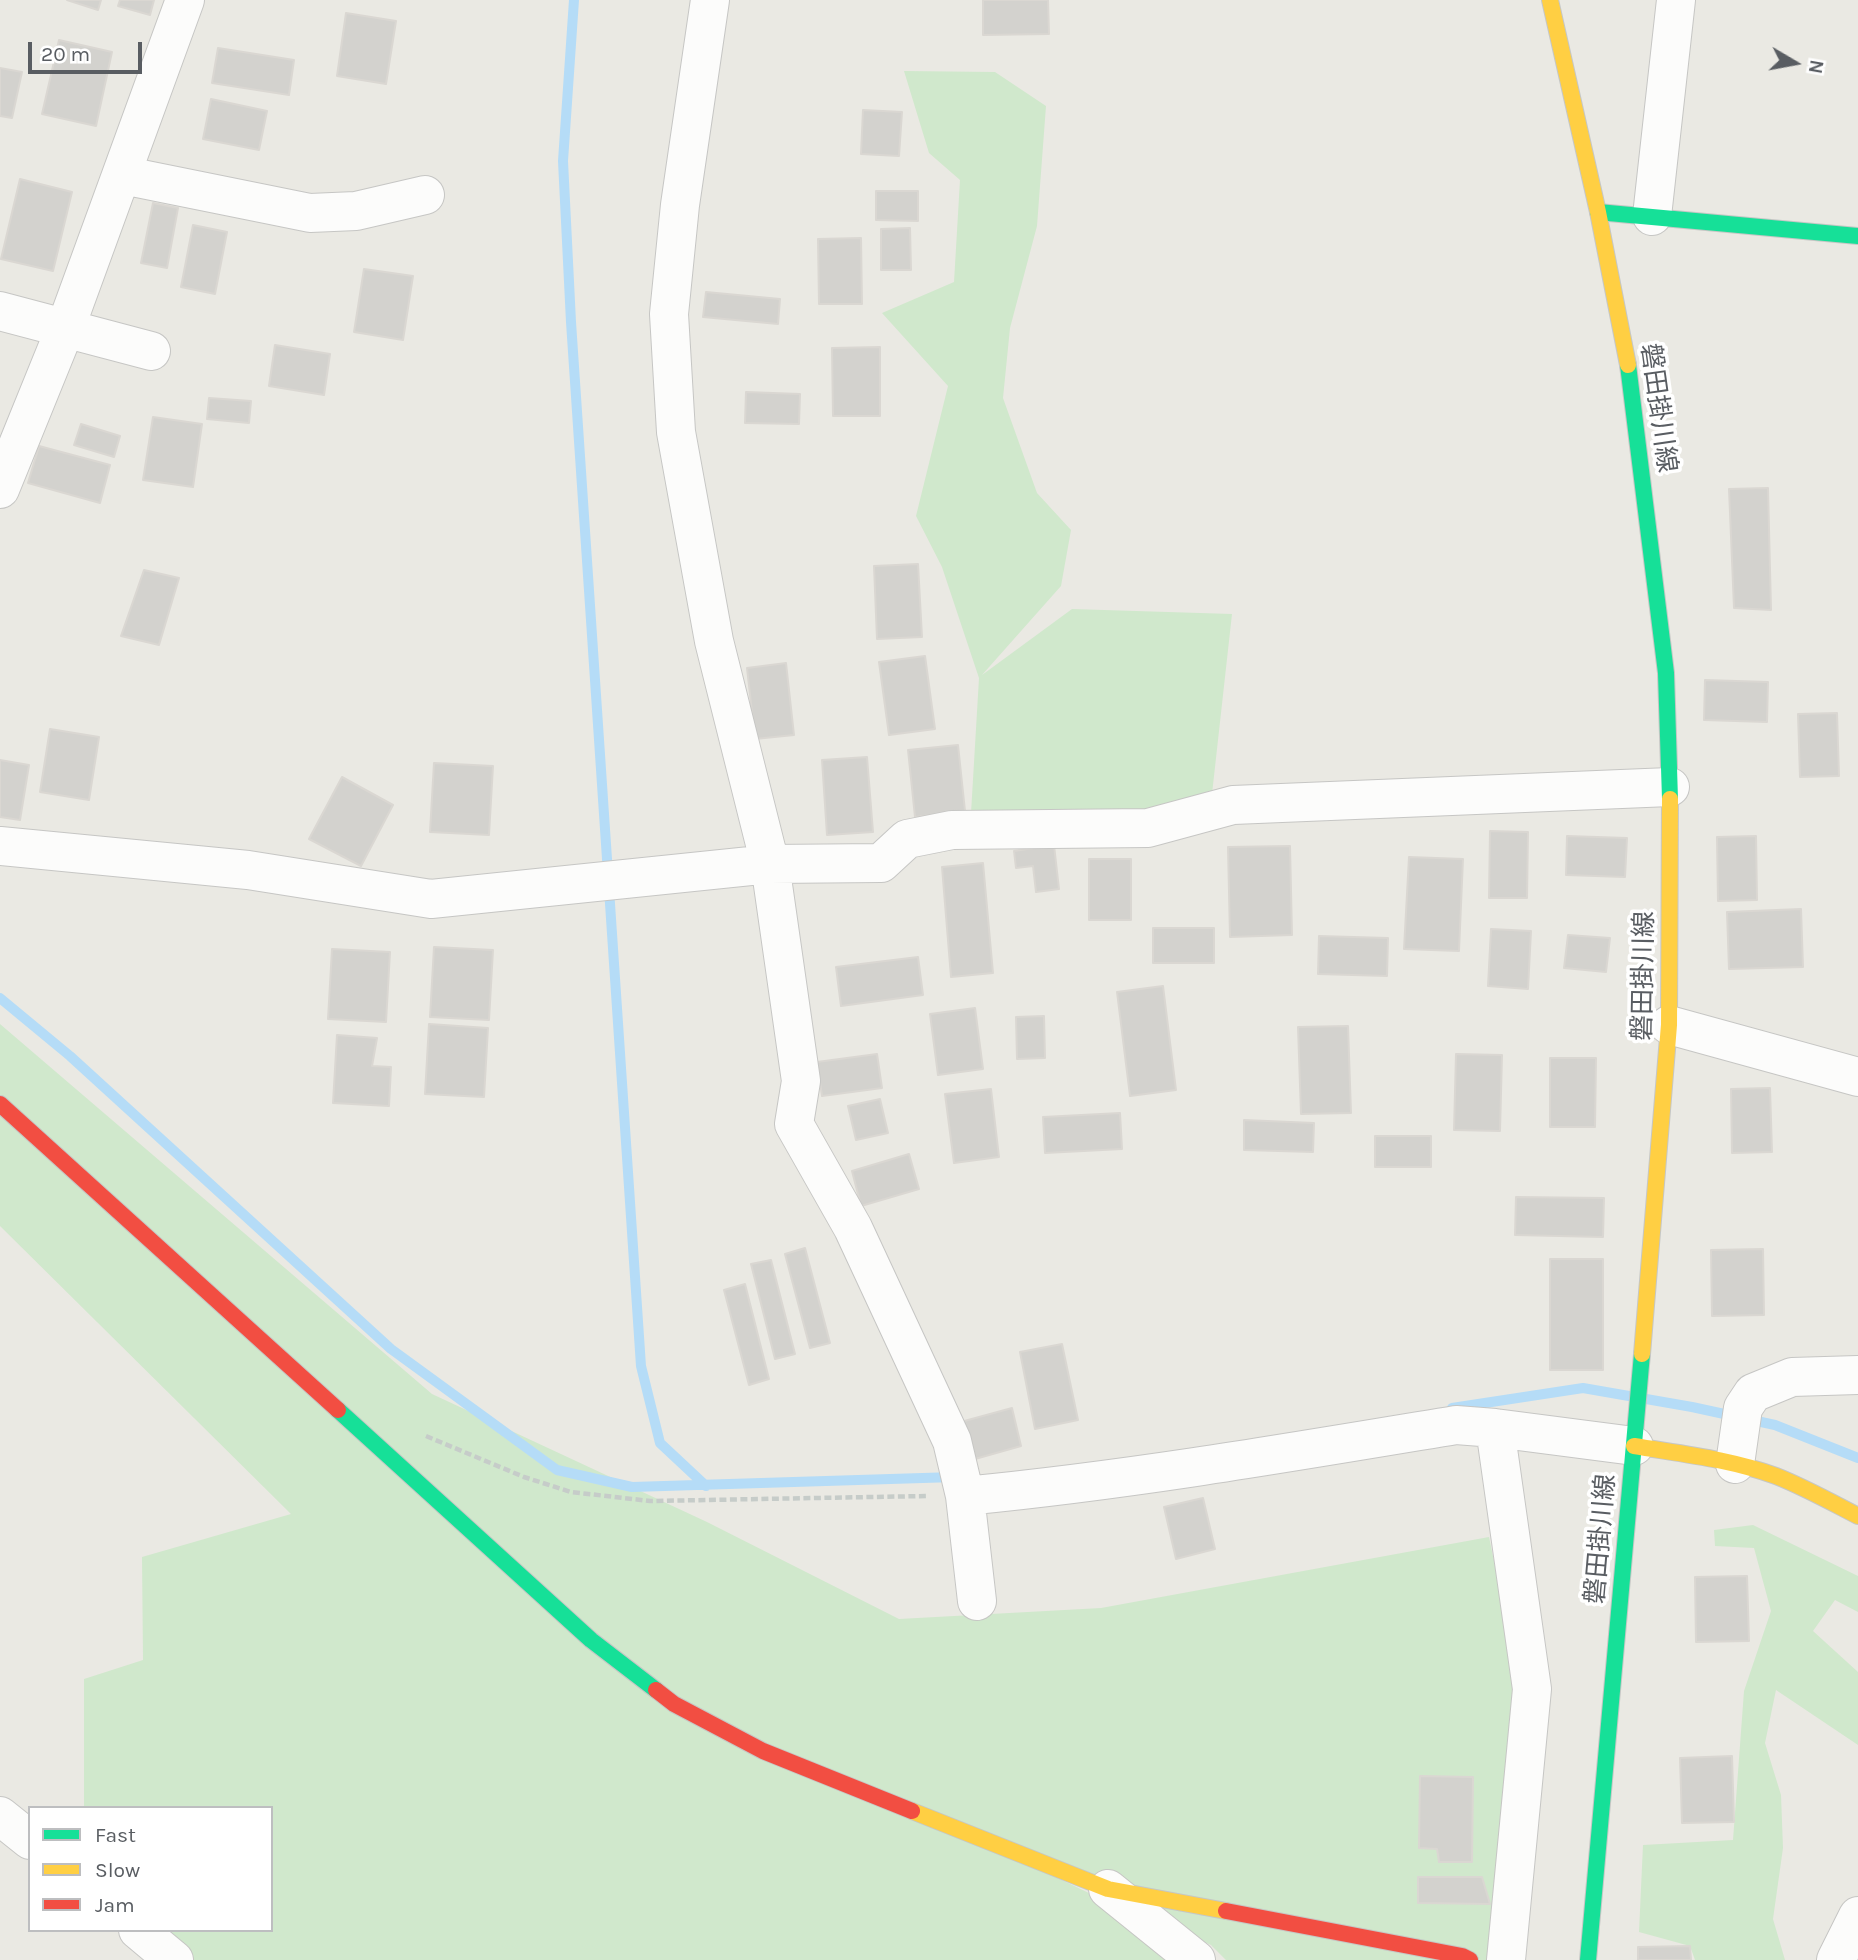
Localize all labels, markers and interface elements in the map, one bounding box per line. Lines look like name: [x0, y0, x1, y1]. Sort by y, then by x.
scale bar: [32, 28, 145, 72]
north arrow: [1760, 28, 1830, 98]
text: 20 m: [41, 42, 90, 66]
text: N: [1804, 58, 1828, 75]
street label: 磐田掛川線: [1634, 341, 1682, 475]
street label: 磐田掛川線: [1627, 911, 1661, 1041]
street label: 磐田掛川線: [1580, 1473, 1622, 1605]
legend: [28, 1806, 273, 1932]
text: Fast: [95, 1823, 136, 1847]
text: Slow: [95, 1858, 140, 1882]
text: Jam: [95, 1893, 135, 1917]

